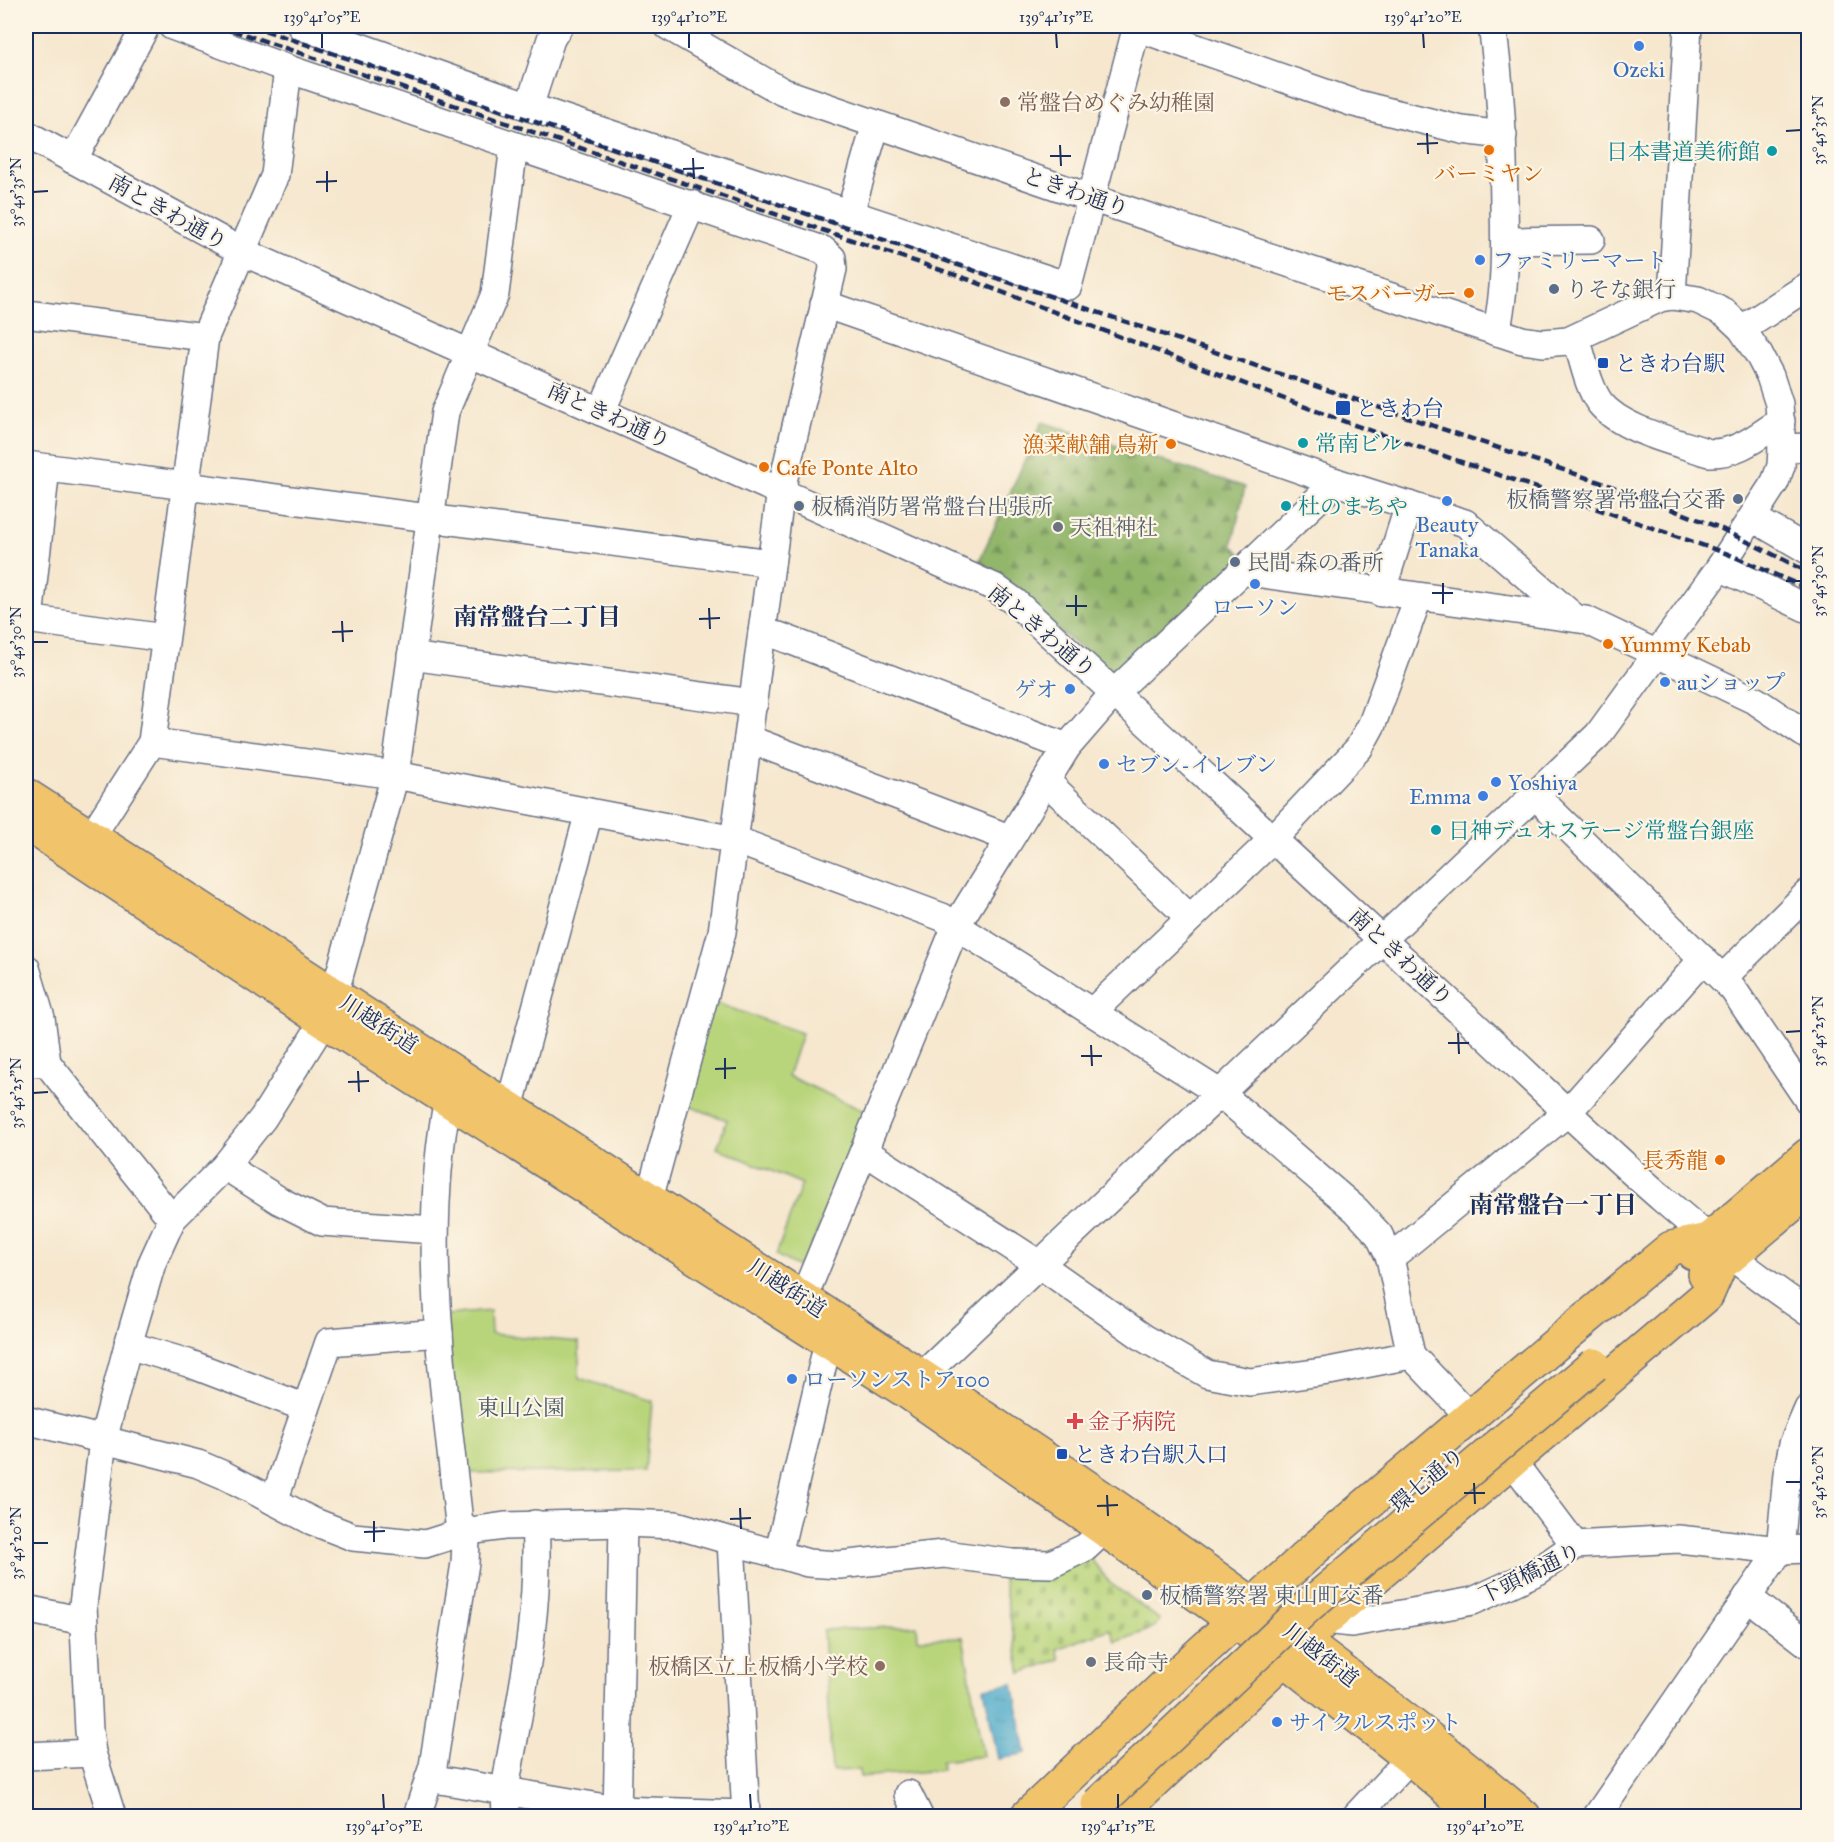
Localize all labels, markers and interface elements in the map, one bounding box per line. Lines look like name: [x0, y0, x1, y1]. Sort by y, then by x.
text: 139°41'05"E: [284, 8, 361, 26]
text: 139°41'10"E: [651, 8, 727, 26]
text: 139°41'15"E: [1019, 8, 1093, 26]
text: 139°41'20"E: [1384, 8, 1462, 26]
marker: Ozeki: [1632, 39, 1646, 53]
place label: Ozeki: [1613, 56, 1665, 83]
place label: 常盤台めぐみ幼稚園: [1017, 89, 1215, 116]
marker: 常盤台めぐみ幼稚園: [998, 95, 1012, 109]
text: 35°45'35"N: [1809, 95, 1827, 165]
place label: 日本書道美術館: [1606, 138, 1760, 165]
marker: バーミヤン: [1482, 143, 1496, 157]
marker: 日本書道美術館: [1765, 144, 1779, 158]
text: 35°45'35"N: [7, 157, 25, 227]
place label: バーミヤン: [1434, 160, 1544, 187]
street label: ときわ通り: [1020, 161, 1132, 223]
street label: 南ときわ通り: [104, 168, 232, 256]
place label: ファミリーマート: [1492, 247, 1668, 274]
marker: ファミリーマート: [1473, 253, 1487, 267]
place label: りそな銀行: [1566, 276, 1676, 303]
place label: モスバーガー: [1325, 280, 1457, 307]
marker: りそな銀行: [1547, 282, 1561, 296]
marker: モスバーガー: [1462, 286, 1476, 300]
place label: ときわ台駅: [1615, 350, 1725, 377]
marker: ときわ台駅: [1596, 356, 1610, 370]
street label: 南ときわ通り: [543, 376, 675, 454]
place label: ときわ台: [1356, 395, 1444, 422]
marker: ときわ台: [1334, 399, 1352, 417]
place label: 常南ビル: [1315, 430, 1403, 457]
place label: 漁菜献舗 鳥新: [1022, 431, 1159, 458]
marker: 常南ビル: [1296, 436, 1310, 450]
marker: 漁菜献舗 鳥新: [1164, 437, 1178, 451]
place label: Cafe Ponte Alto: [776, 454, 918, 481]
marker: Cafe Ponte Alto: [757, 460, 771, 474]
place label: 板橋警察署常盤台交番: [1506, 486, 1726, 513]
marker: 板橋警察署常盤台交番: [1731, 492, 1745, 506]
place label: 板橋消防署常盤台出張所: [811, 493, 1053, 520]
place label: 杜のまちや: [1298, 493, 1408, 520]
marker: Beauty Tanaka: [1440, 494, 1454, 508]
marker: 板橋消防署常盤台出張所: [792, 499, 806, 513]
marker: 杜のまちや: [1279, 499, 1293, 513]
place label: Beauty Tanaka: [1415, 511, 1480, 563]
place label: 天祖神社: [1070, 514, 1158, 541]
marker: 天祖神社: [1051, 520, 1065, 534]
text: 35°45'30"N: [1809, 545, 1827, 617]
place label: 民間 森の番所: [1247, 549, 1384, 576]
marker: 民間 森の番所: [1228, 555, 1242, 569]
marker: ローソン: [1248, 577, 1262, 591]
street label: 南ときわ通り: [983, 578, 1101, 684]
place label: ローソン: [1211, 594, 1299, 621]
district label: 南常盤台二丁目: [453, 602, 621, 632]
text: 35°45'30"N: [7, 606, 25, 678]
place label: Yummy Kebab: [1620, 631, 1751, 658]
marker: Yummy Kebab: [1601, 637, 1615, 651]
place label: auショップ: [1677, 669, 1786, 696]
marker: auショップ: [1658, 675, 1672, 689]
place label: ゲオ: [1014, 676, 1058, 703]
marker: ゲオ: [1063, 682, 1077, 696]
place label: セブン-イレブン: [1116, 751, 1277, 778]
marker: セブン-イレブン: [1097, 757, 1111, 771]
place label: Yoshiya: [1508, 769, 1578, 796]
marker: Yoshiya: [1489, 775, 1503, 789]
place label: Emma: [1409, 783, 1472, 810]
marker: Emma: [1476, 789, 1490, 803]
place label: 日神デュオステージ常盤台銀座: [1448, 817, 1754, 844]
marker: 日神デュオステージ常盤台銀座: [1429, 823, 1443, 837]
street label: 南ときわ通り: [1344, 902, 1458, 1012]
street label: 川越街道: [335, 989, 423, 1059]
text: 35°45'25"N: [1809, 995, 1827, 1067]
text: 35°45'25"N: [7, 1057, 25, 1129]
place label: 長秀龍: [1642, 1147, 1708, 1174]
marker: 長秀龍: [1713, 1153, 1727, 1167]
district label: 南常盤台一丁目: [1469, 1190, 1637, 1220]
street label: 川越街道: [743, 1253, 831, 1323]
place label: ローソンストア100: [804, 1366, 990, 1393]
marker: ローソンストア100: [785, 1372, 799, 1386]
park label: 東山公園: [477, 1394, 565, 1421]
place label: 金子病院: [1088, 1408, 1176, 1435]
marker: 金子病院: [1066, 1412, 1084, 1430]
place label: ときわ台駅入口: [1074, 1441, 1228, 1468]
street label: 環七通り: [1385, 1441, 1469, 1519]
text: 35°45'20"N: [1809, 1445, 1827, 1519]
marker: ときわ台駅入口: [1055, 1447, 1069, 1461]
text: 35°45'20"N: [7, 1506, 25, 1580]
street label: 下頭橋通り: [1475, 1537, 1585, 1609]
place label: 板橋警察署 東山町交番: [1159, 1582, 1384, 1609]
marker: 板橋警察署 東山町交番: [1140, 1588, 1154, 1602]
street label: 川越街道: [1278, 1617, 1364, 1693]
place label: 長命寺: [1103, 1649, 1169, 1676]
place label: 板橋区立上板橋小学校: [648, 1653, 868, 1680]
marker: 長命寺: [1084, 1655, 1098, 1669]
marker: 板橋区立上板橋小学校: [873, 1659, 887, 1673]
place label: サイクルスポット: [1289, 1709, 1462, 1736]
marker: サイクルスポット: [1270, 1715, 1284, 1729]
text: 139°41'05"E: [346, 1817, 423, 1835]
text: 139°41'10"E: [713, 1817, 789, 1835]
text: 139°41'15"E: [1081, 1817, 1155, 1835]
text: 139°41'20"E: [1446, 1817, 1524, 1835]

